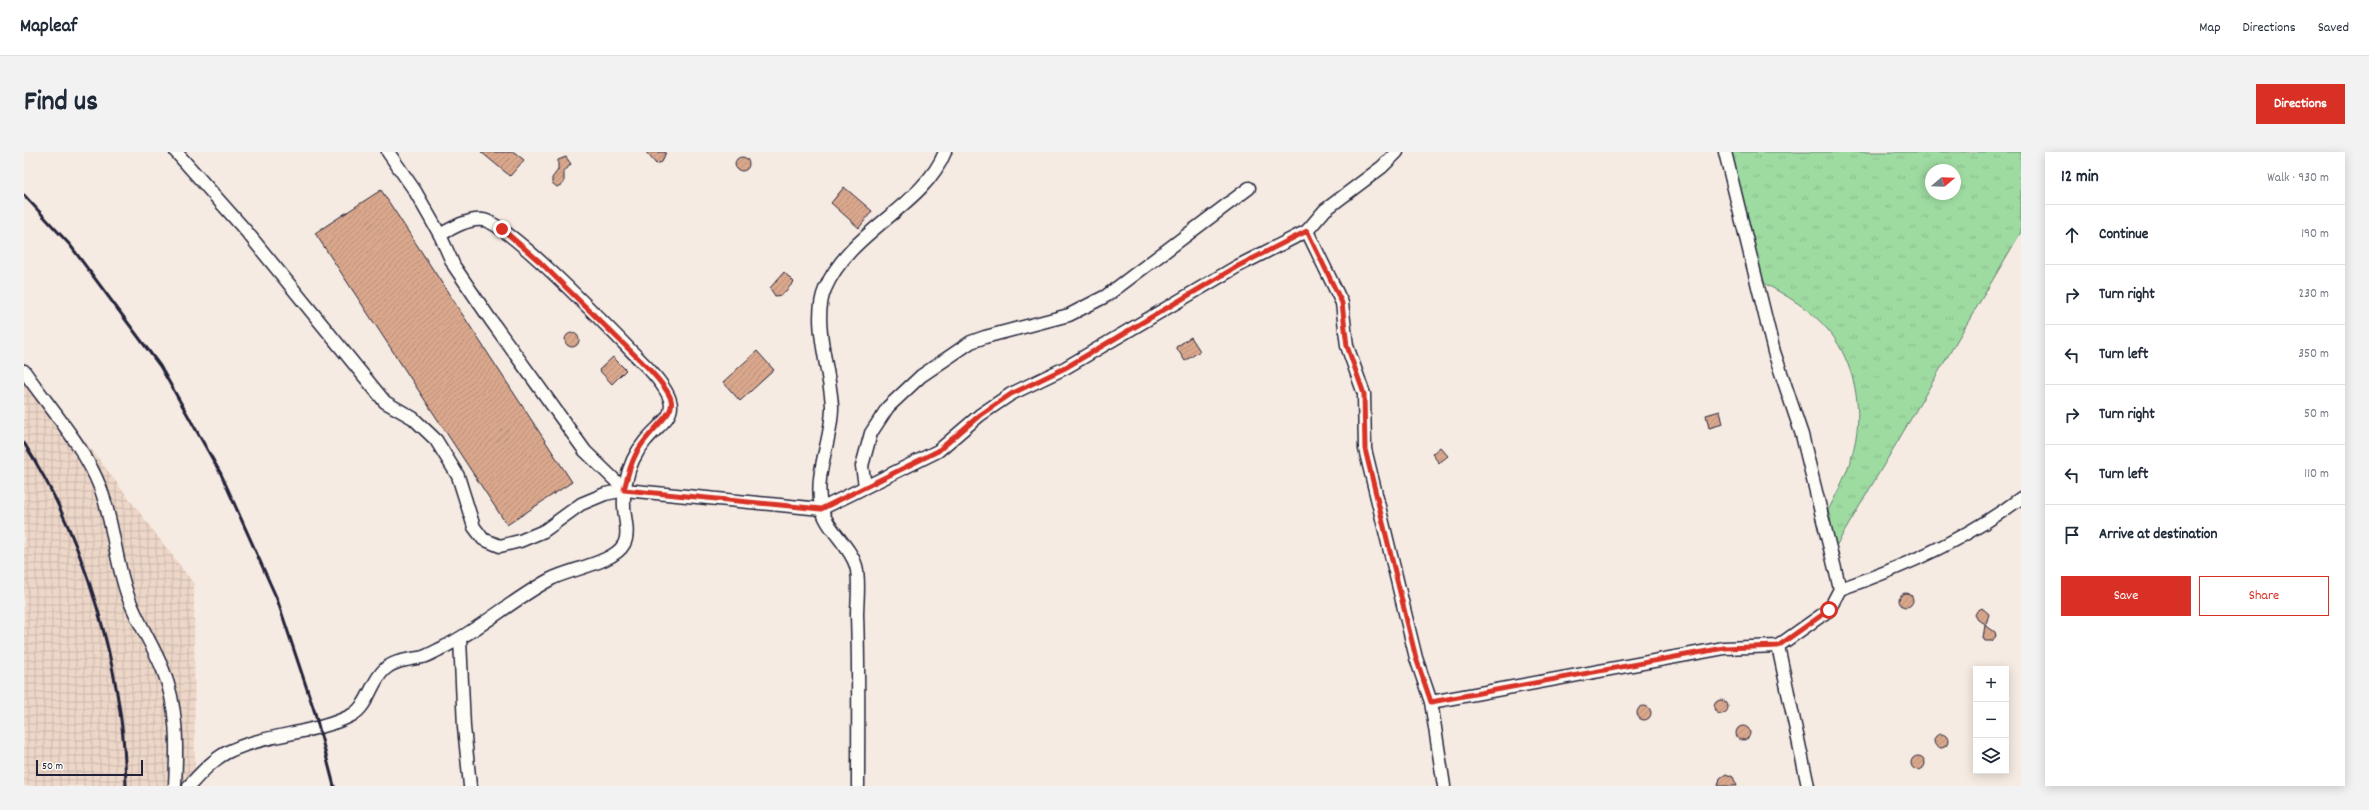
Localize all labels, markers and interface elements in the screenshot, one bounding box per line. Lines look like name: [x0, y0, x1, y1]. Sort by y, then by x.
text: Mapleaf: [20, 14, 77, 41]
text: Map: [2199, 18, 2221, 38]
text: Directions: [2243, 18, 2296, 38]
text: Saved: [2318, 18, 2349, 38]
text: Find us: [24, 84, 98, 124]
button: Directions: [2256, 84, 2345, 124]
north arrow: [1925, 164, 1961, 200]
text: 12 min: [2061, 166, 2099, 190]
text: Walk · 930 m: [2267, 169, 2329, 188]
route end: [493, 220, 511, 238]
icon: ahead: [2061, 224, 2083, 246]
text: Continue: [2099, 224, 2148, 246]
text: 190 m: [2301, 225, 2329, 244]
icon: right: [2061, 284, 2083, 306]
text: Turn right: [2099, 284, 2155, 306]
text: 230 m: [2299, 285, 2329, 304]
icon: left: [2061, 344, 2083, 366]
text: Turn left: [2099, 344, 2148, 366]
text: 350 m: [2298, 345, 2329, 364]
icon: right: [2061, 404, 2083, 426]
text: Turn right: [2099, 404, 2155, 426]
text: 50 m: [2304, 405, 2329, 424]
icon: left: [2061, 464, 2083, 486]
text: Turn left: [2099, 464, 2148, 486]
text: 110 m: [2304, 465, 2329, 484]
icon: arrive: [2061, 524, 2083, 546]
text: Arrive at destination: [2099, 524, 2217, 546]
button: Save: [2061, 576, 2191, 616]
button: Share: [2199, 576, 2329, 616]
route start: [1820, 601, 1838, 619]
map controls: [1973, 666, 2009, 774]
button: +: [1973, 666, 2009, 702]
button: −: [1973, 702, 2009, 738]
button: layers: [1973, 738, 2009, 774]
scale bar: [36, 758, 143, 777]
text: 50 m: [42, 759, 63, 775]

